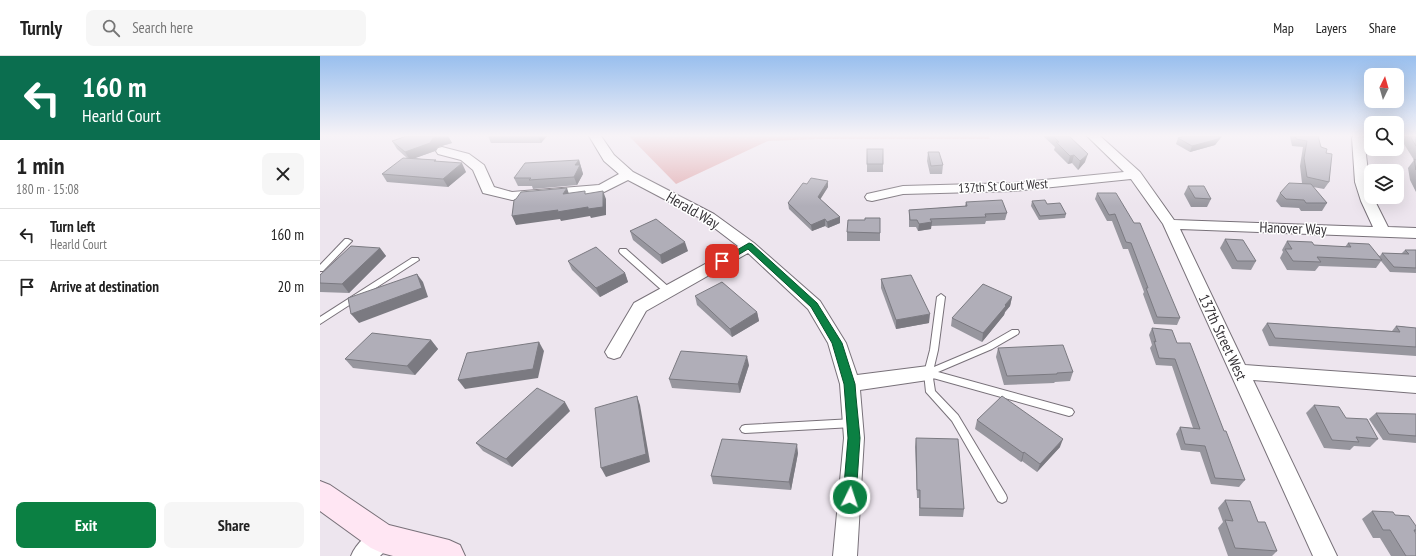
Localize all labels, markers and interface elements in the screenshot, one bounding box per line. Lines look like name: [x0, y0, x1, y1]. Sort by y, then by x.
search box: [86, 10, 366, 46]
text: Turnly: [20, 16, 62, 40]
icon: search: [100, 17, 122, 39]
text: Search here: [132, 18, 193, 37]
text: Map: [1273, 19, 1294, 37]
text: Layers: [1316, 19, 1347, 37]
text: Share: [1369, 19, 1396, 37]
text: 160 m: [82, 68, 146, 105]
north arrow: [1364, 68, 1404, 108]
map controls: [1364, 68, 1404, 204]
icon: left: [16, 72, 68, 124]
text: Hearld Court: [82, 104, 161, 127]
button: search: [1364, 116, 1404, 156]
text: 1 min: [16, 150, 64, 181]
button: close: [262, 153, 304, 195]
button: layers: [1364, 164, 1404, 204]
street label: 137th St Court West: [958, 175, 1049, 197]
text: 180 m · 15:08: [16, 181, 79, 198]
street label: Herald Way: [663, 187, 723, 233]
text: Turn left: [50, 217, 95, 236]
street label: Hanover Way: [1259, 217, 1327, 239]
icon: left: [16, 224, 38, 246]
text: 160 m: [271, 225, 304, 244]
text: Hearld Court: [50, 236, 107, 253]
pin: [705, 244, 739, 278]
icon: arrive: [711, 250, 733, 272]
icon: arrive: [16, 276, 38, 298]
text: Arrive at destination: [50, 277, 159, 296]
text: 20 m: [278, 277, 304, 296]
street label: 137th Street West: [1195, 291, 1251, 383]
position arrow: [829, 476, 871, 518]
button: Exit: [16, 502, 156, 548]
button: Share: [164, 502, 304, 548]

